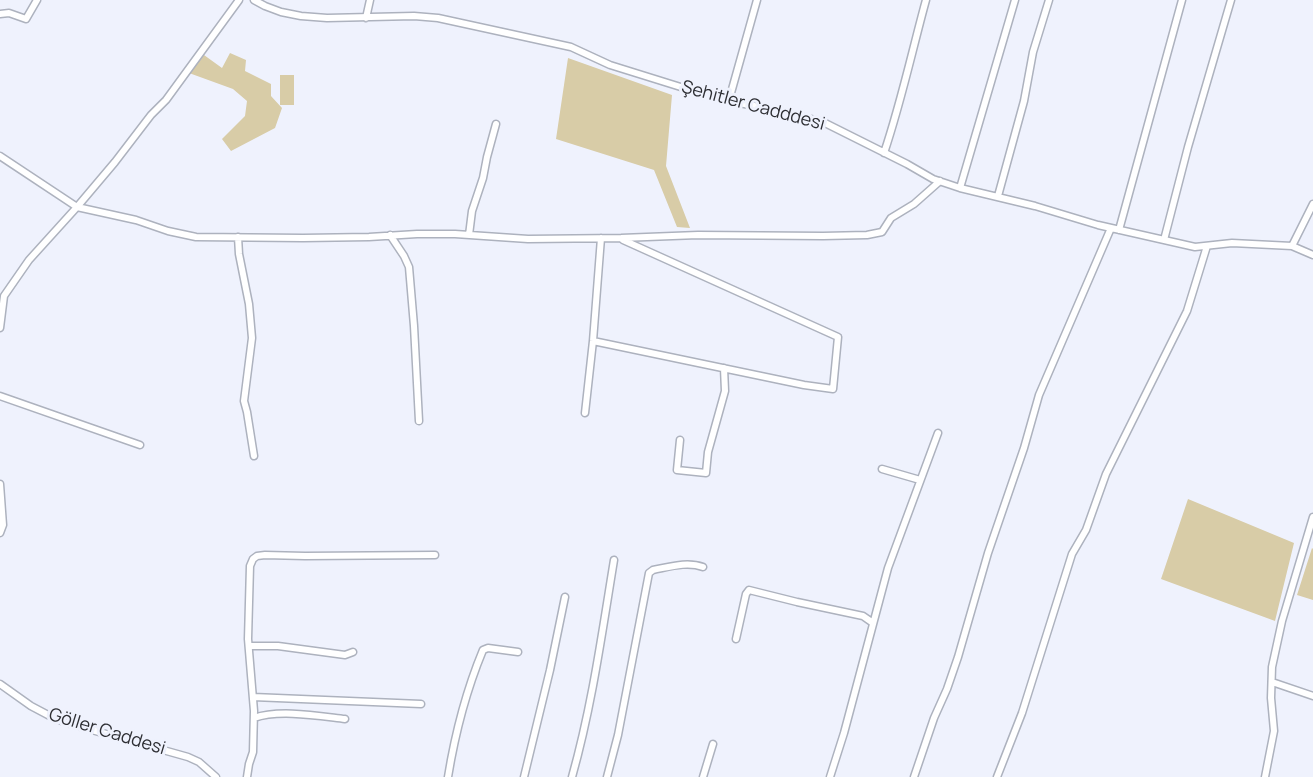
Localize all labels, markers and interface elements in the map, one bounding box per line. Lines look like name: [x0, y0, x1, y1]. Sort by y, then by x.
street label: Şehitler Cadddesi: [679, 76, 827, 136]
street label: Göller Caddesi: [46, 704, 168, 760]

